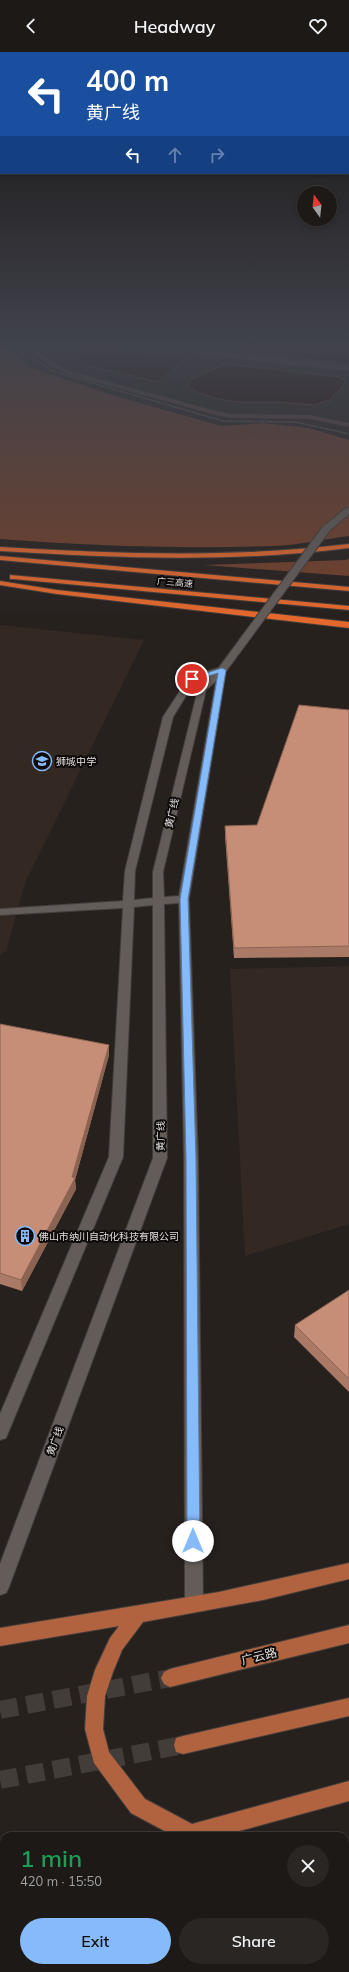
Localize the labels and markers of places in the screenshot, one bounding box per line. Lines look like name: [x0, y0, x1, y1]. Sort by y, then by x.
pin: [175, 662, 209, 696]
school or university icon: 狮城中学: [31, 750, 53, 772]
place label: 狮城中学: [56, 755, 96, 768]
building icon: 佛山市纳川自动化科技有限公司: [14, 1225, 36, 1247]
place label: 佛山市纳川自动化科技有限公司: [38, 1230, 179, 1243]

